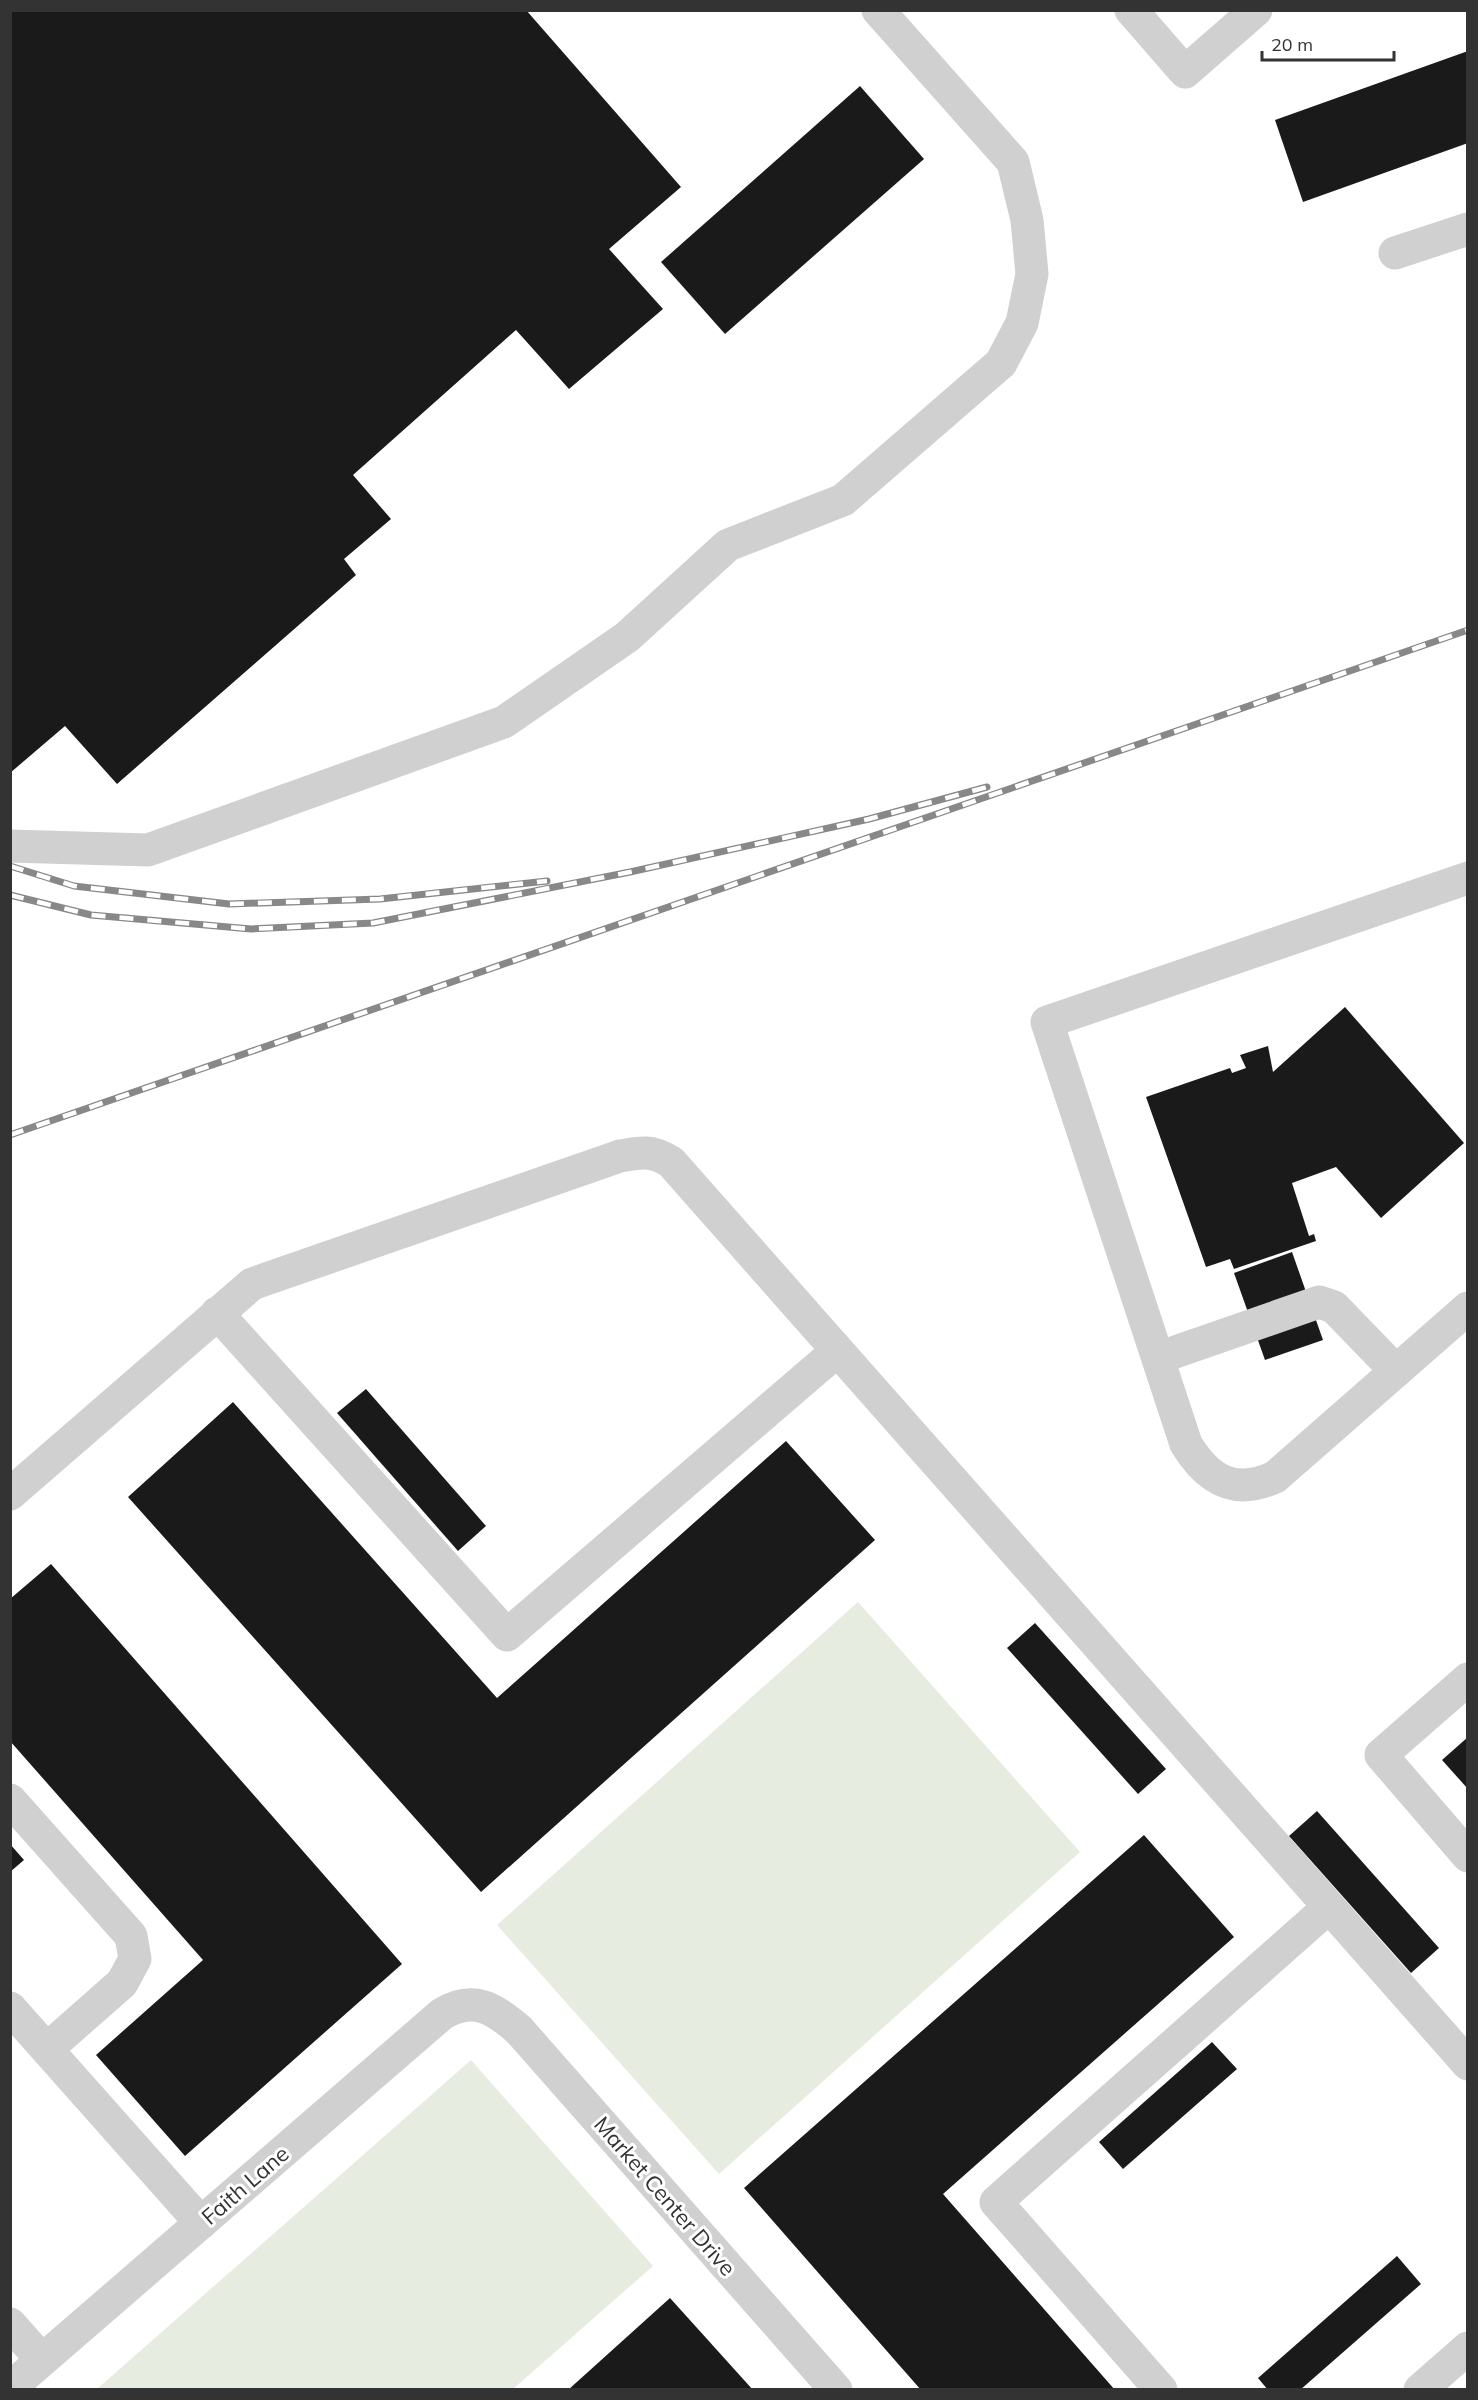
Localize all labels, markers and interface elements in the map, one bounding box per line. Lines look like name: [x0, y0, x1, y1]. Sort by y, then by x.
scale bar: [1262, 24, 1394, 62]
text: 20 m: [1271, 33, 1313, 56]
street label: Market Center Drive: [588, 2111, 742, 2281]
street label: Faith Lane: [196, 2139, 294, 2231]

